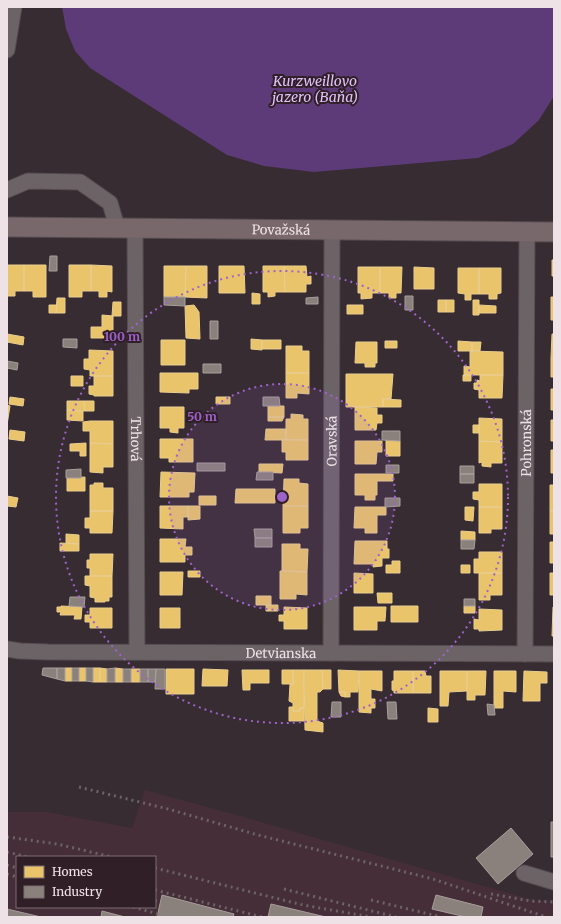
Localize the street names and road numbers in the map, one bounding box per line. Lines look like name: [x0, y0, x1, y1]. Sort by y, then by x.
street label: Považská: [252, 221, 310, 239]
street label: Pohronská: [518, 409, 535, 477]
street label: Oravská: [323, 416, 341, 466]
street label: Trhová: [127, 417, 144, 462]
street label: Detvianska: [245, 645, 316, 662]

